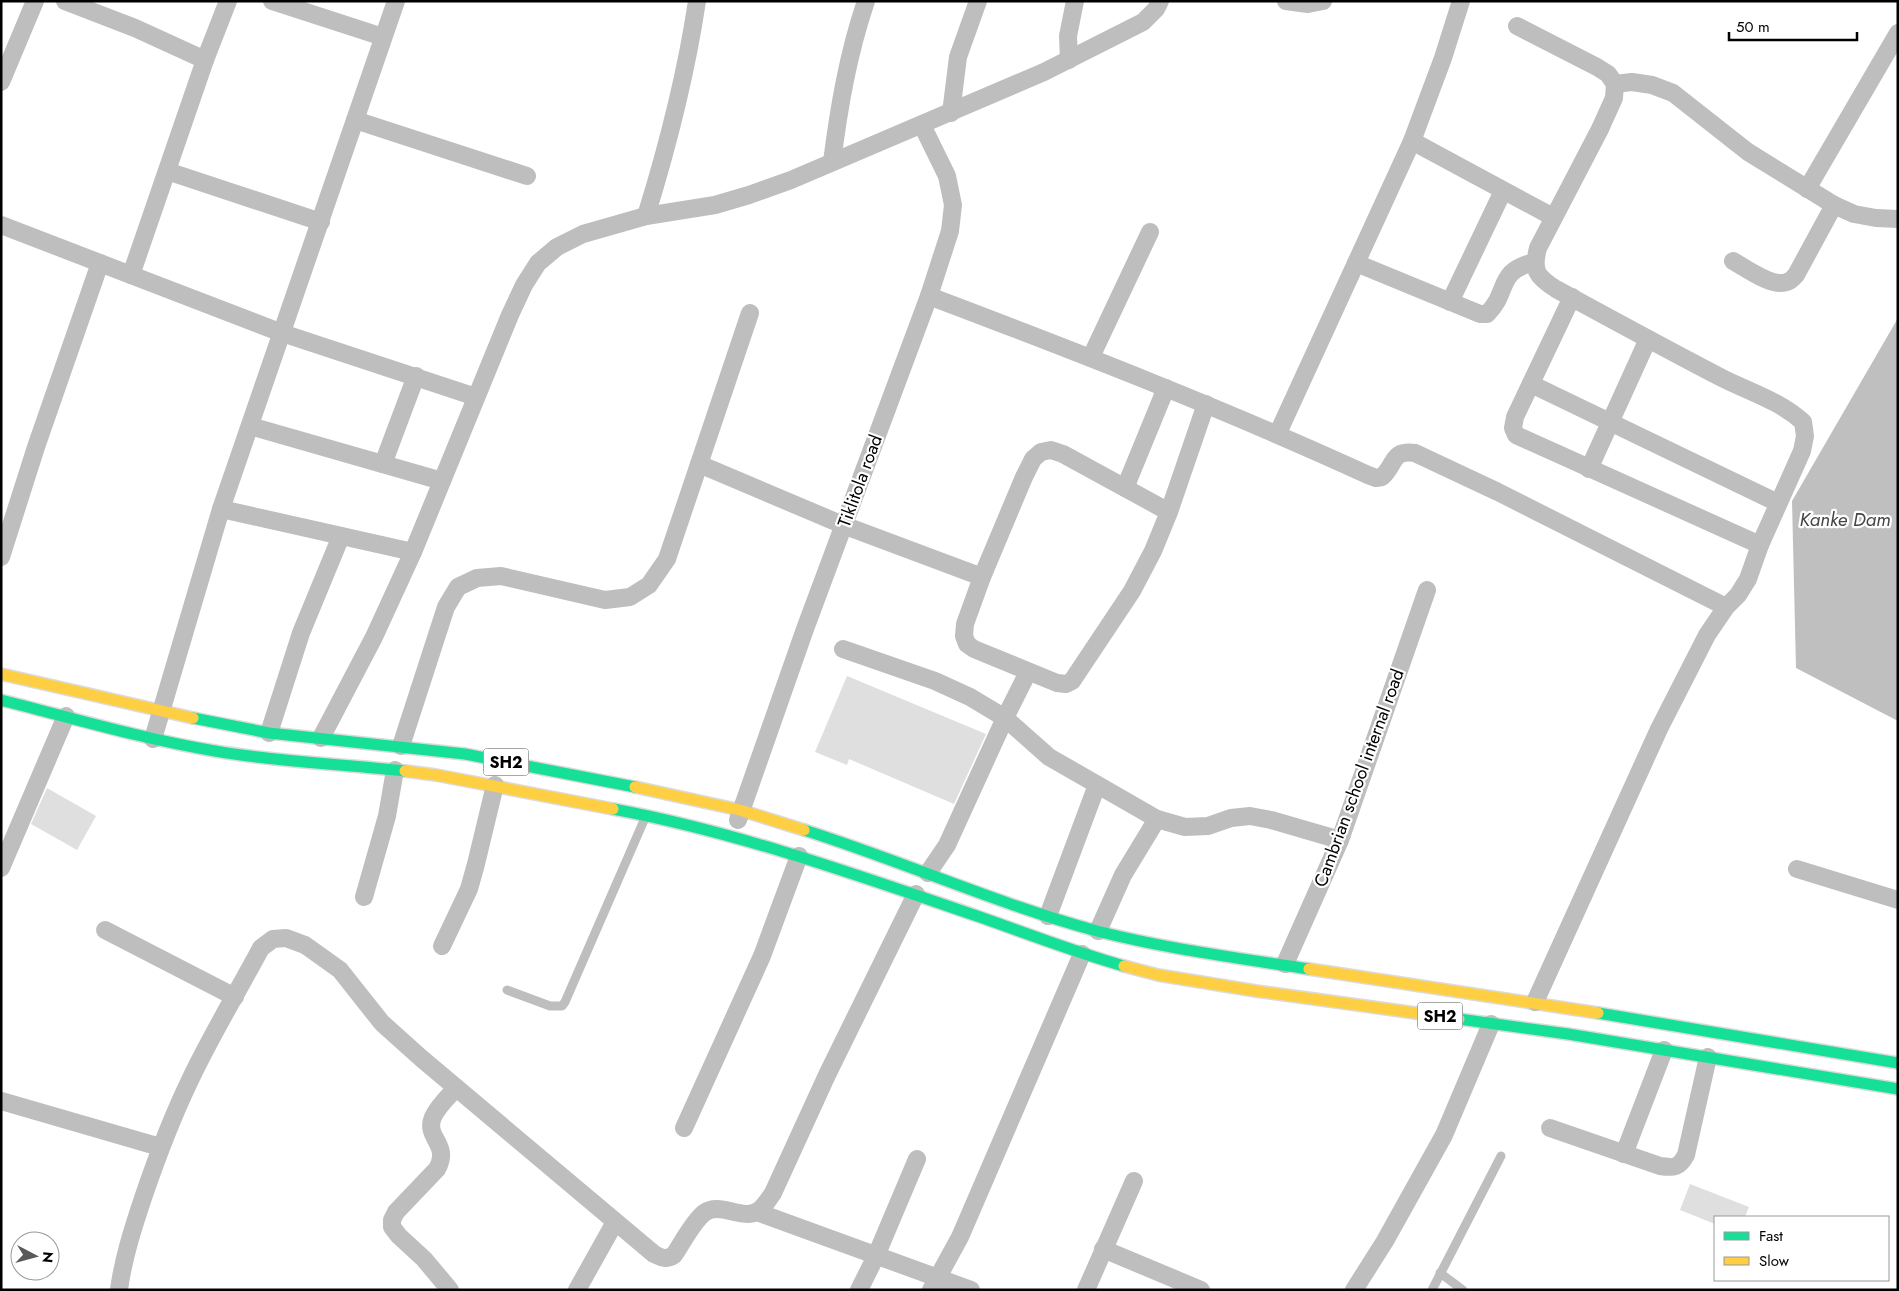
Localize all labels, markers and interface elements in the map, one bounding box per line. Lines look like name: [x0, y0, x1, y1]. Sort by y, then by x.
scale bar: [1729, 10, 1856, 42]
text: 50 m: [1736, 16, 1770, 38]
street label: Tiklitola road: [831, 431, 889, 531]
water label: Kanke Dam: [1799, 506, 1891, 533]
street label: Cambrian school internal road: [1307, 665, 1411, 891]
road number: SH2: [484, 749, 528, 776]
road number: SH2: [1418, 1002, 1462, 1030]
legend: [1714, 1216, 1889, 1281]
text: Fast: [1759, 1225, 1783, 1247]
north arrow: [10, 1231, 60, 1281]
text: Slow: [1759, 1250, 1790, 1272]
text: N: [37, 1251, 58, 1264]

